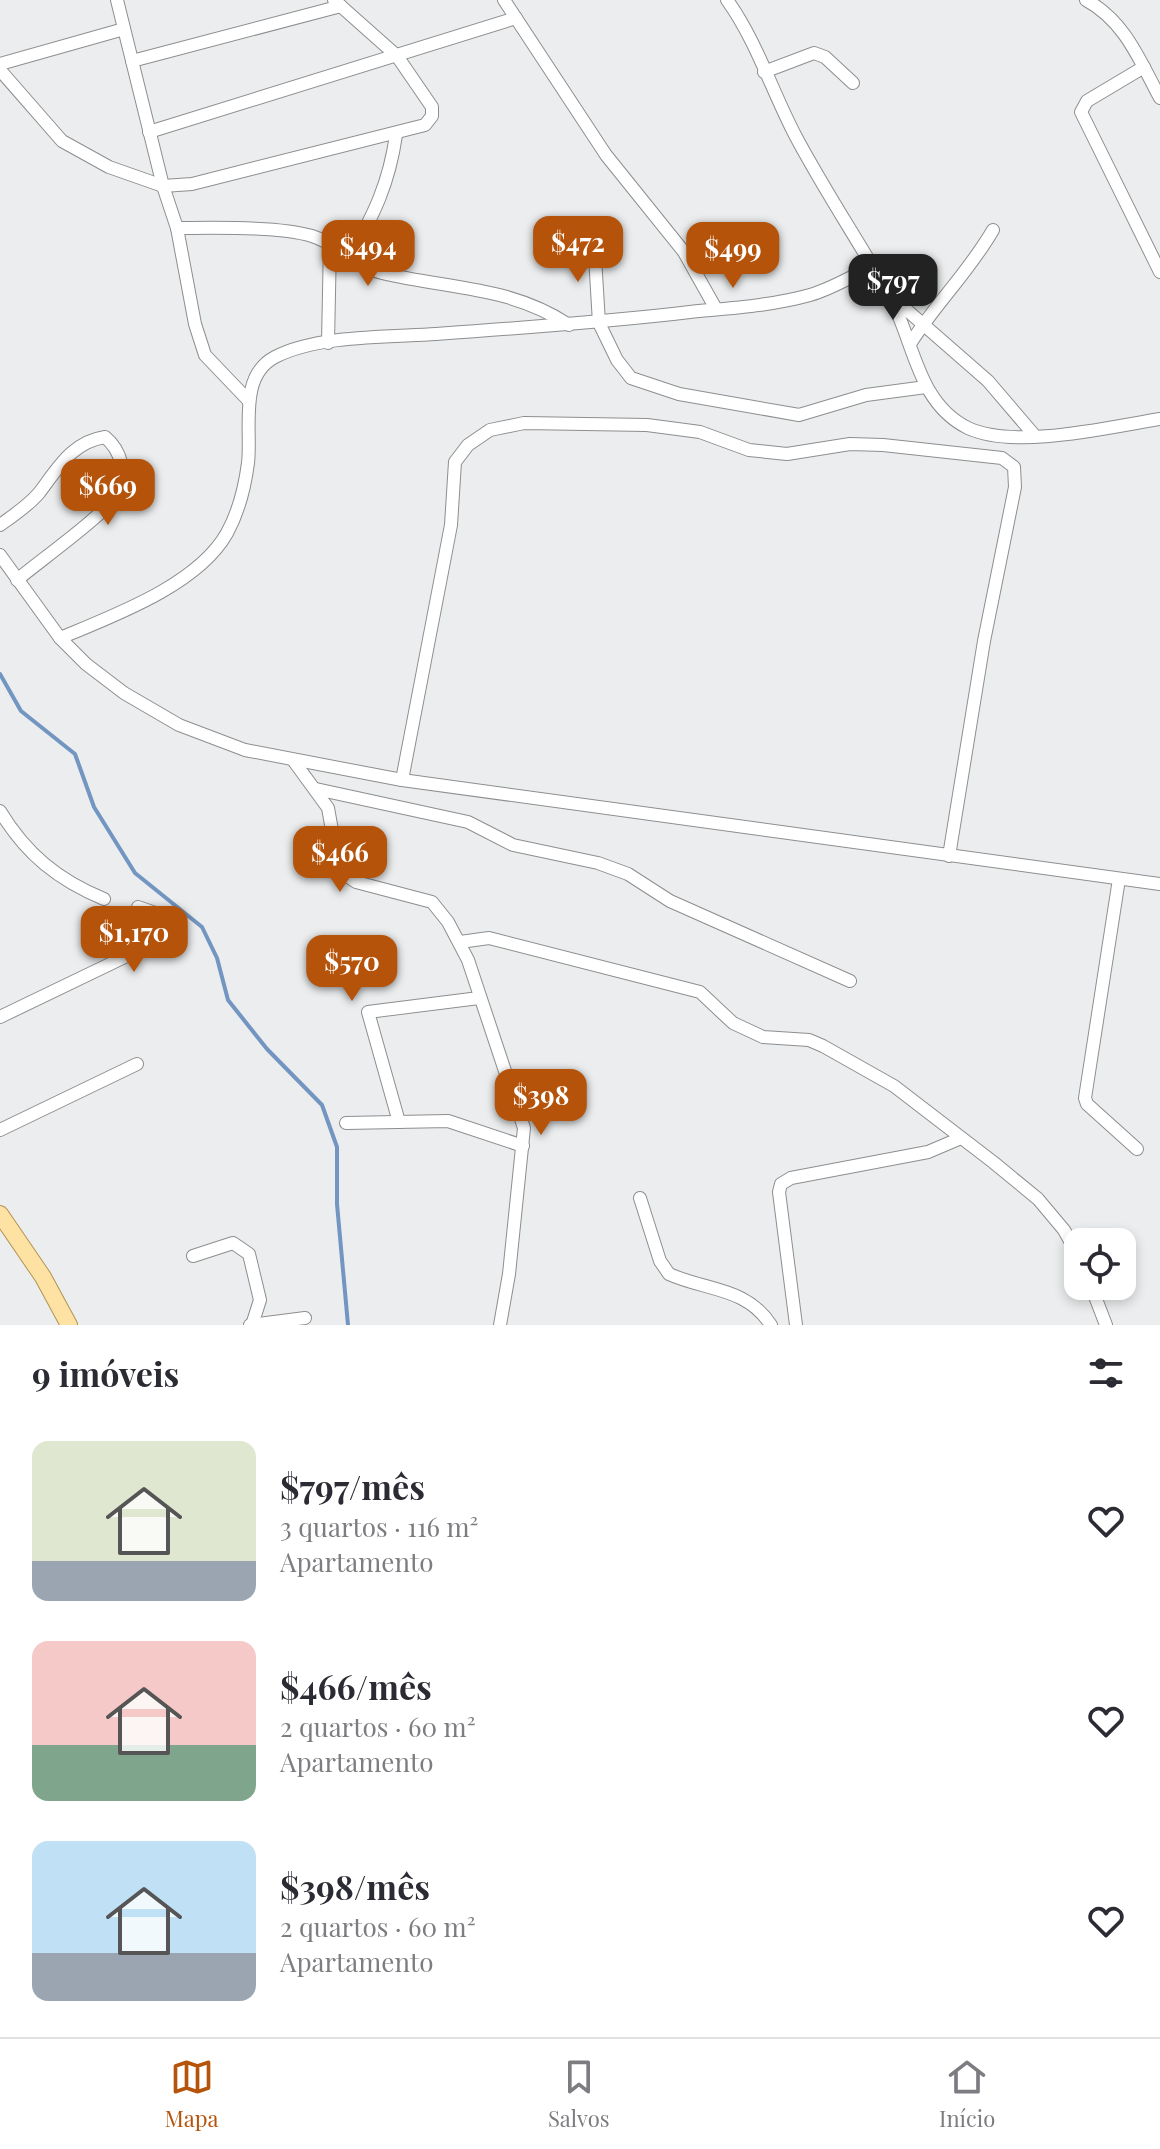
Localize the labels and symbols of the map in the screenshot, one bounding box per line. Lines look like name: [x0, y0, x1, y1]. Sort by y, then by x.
pin: $472: [531, 216, 625, 284]
pin: $494: [321, 220, 415, 288]
pin: $499: [686, 222, 780, 290]
pin: $797: [846, 254, 940, 322]
pin: $669: [61, 459, 155, 527]
pin: $466: [293, 826, 387, 894]
pin: $1,170: [69, 906, 199, 974]
pin: $570: [305, 935, 399, 1003]
pin: $398: [494, 1069, 588, 1137]

